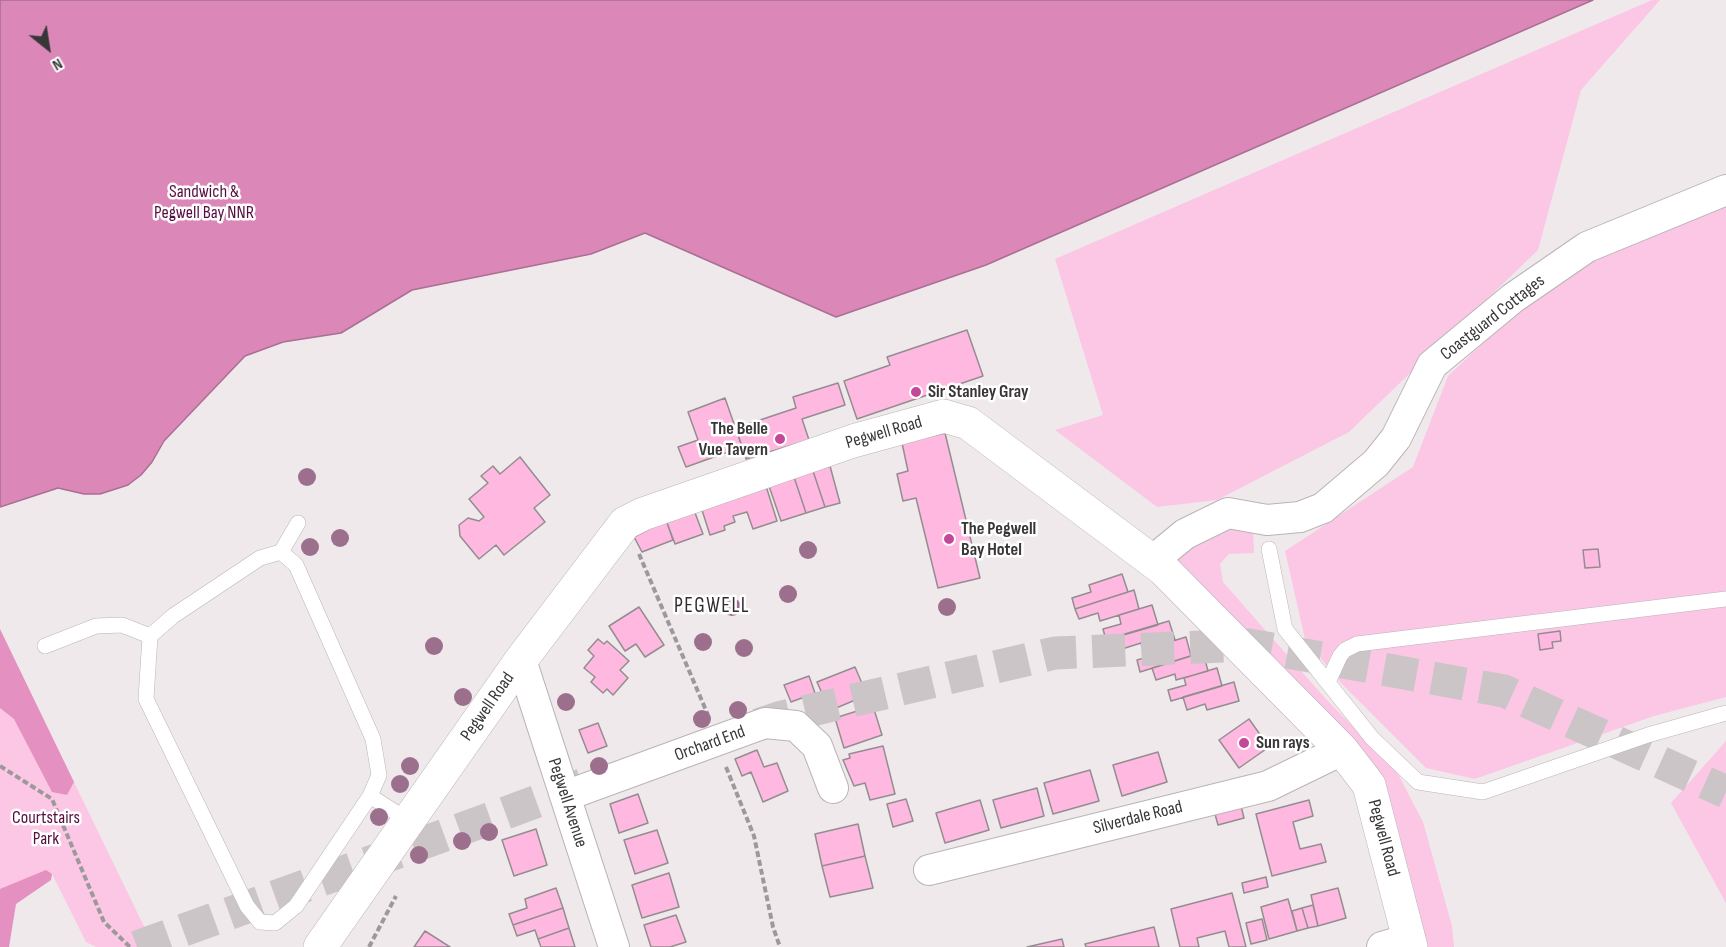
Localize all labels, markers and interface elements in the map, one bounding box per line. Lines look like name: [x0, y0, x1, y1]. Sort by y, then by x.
north arrow: [18, 18, 78, 78]
text: N: [49, 54, 66, 74]
park label: Sandwich & Pegwell Bay NNR: [154, 181, 254, 224]
street label: Coastguard Cottages: [1437, 271, 1549, 365]
place label: Sir Stanley Gray: [928, 381, 1029, 403]
marker: Sir Stanley Gray: [909, 385, 923, 399]
street label: Pegwell Road: [843, 412, 925, 454]
place label: The Belle Vue Tavern: [699, 418, 768, 460]
marker: The Belle Vue Tavern: [773, 432, 787, 446]
place label: The Pegwell Bay Hotel: [961, 518, 1036, 560]
marker: The Pegwell Bay Hotel: [942, 532, 956, 546]
district label: PEGWELL: [674, 594, 750, 620]
street label: Pegwell Road: [457, 669, 519, 745]
street label: Orchard End: [672, 721, 748, 767]
place label: Sun rays: [1256, 732, 1310, 754]
marker: Sun rays: [1237, 736, 1251, 750]
street label: Pegwell Avenue: [542, 756, 592, 850]
street label: Silverdale Road: [1091, 796, 1185, 840]
street label: Pegwell Road: [1362, 797, 1404, 879]
park label: Courtstairs Park: [12, 807, 80, 850]

